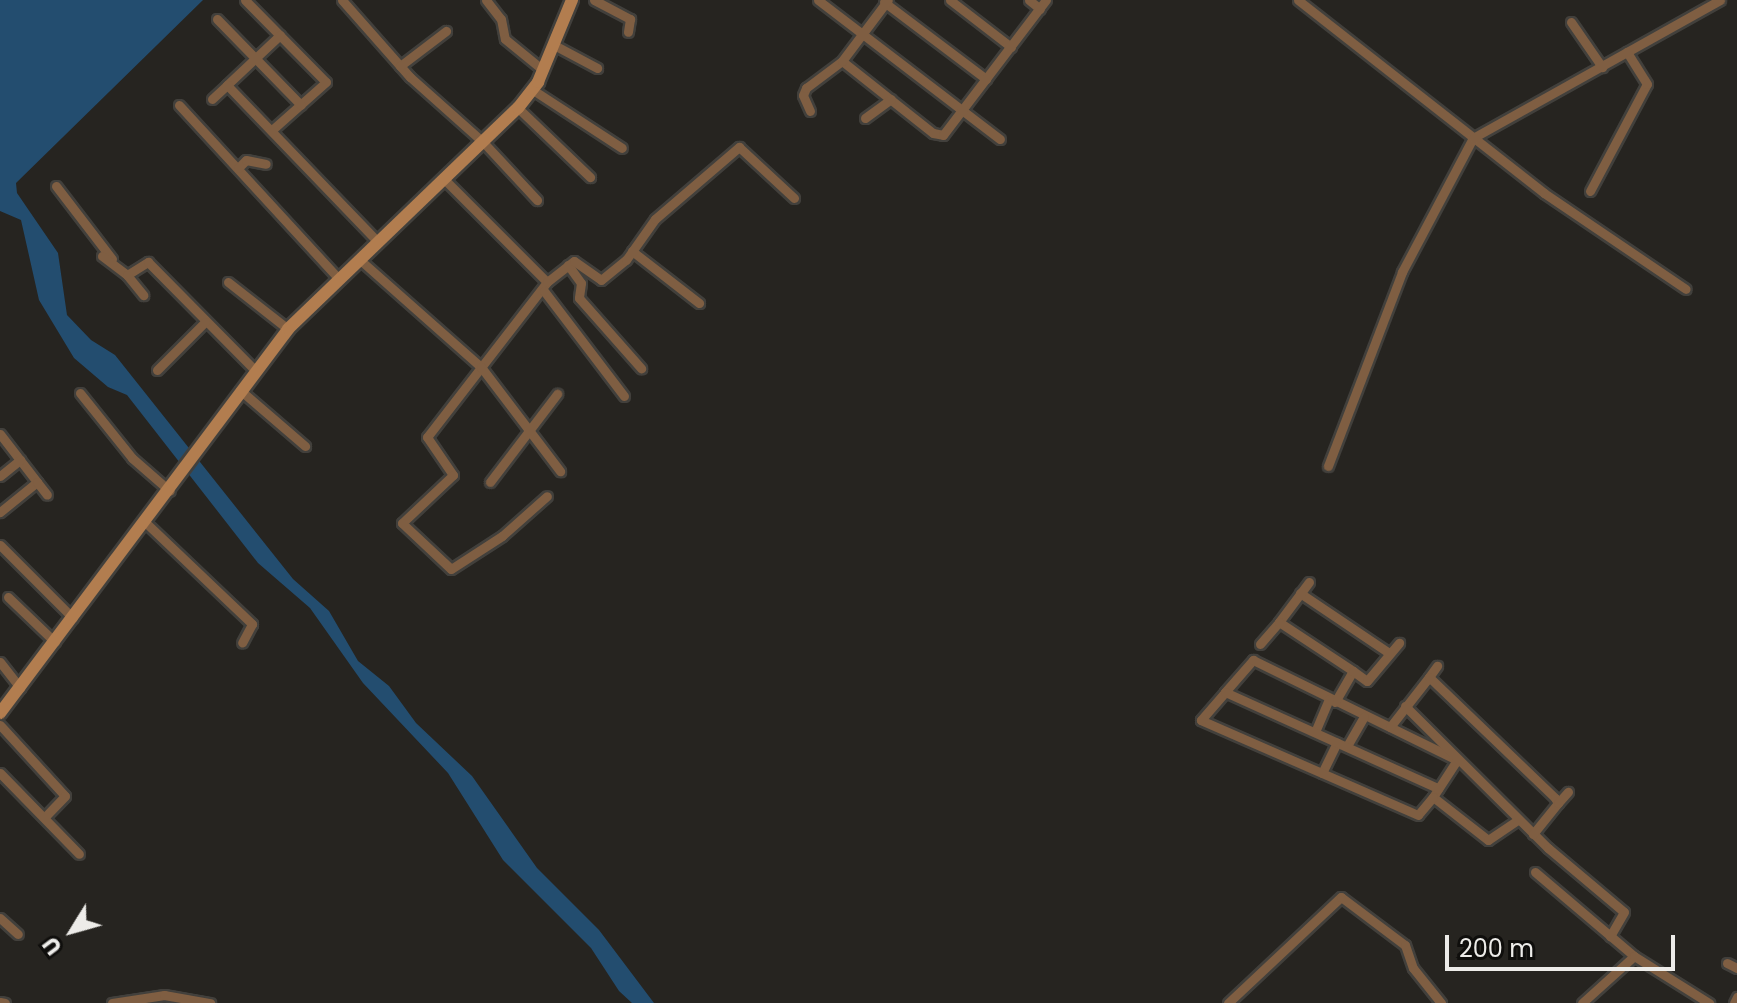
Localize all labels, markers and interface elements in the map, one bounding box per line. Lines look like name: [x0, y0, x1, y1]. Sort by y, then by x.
north arrow: [32, 891, 112, 971]
scale bar: [1449, 919, 1679, 969]
text: U: [35, 930, 69, 961]
text: 200 m: [1459, 932, 1534, 965]

